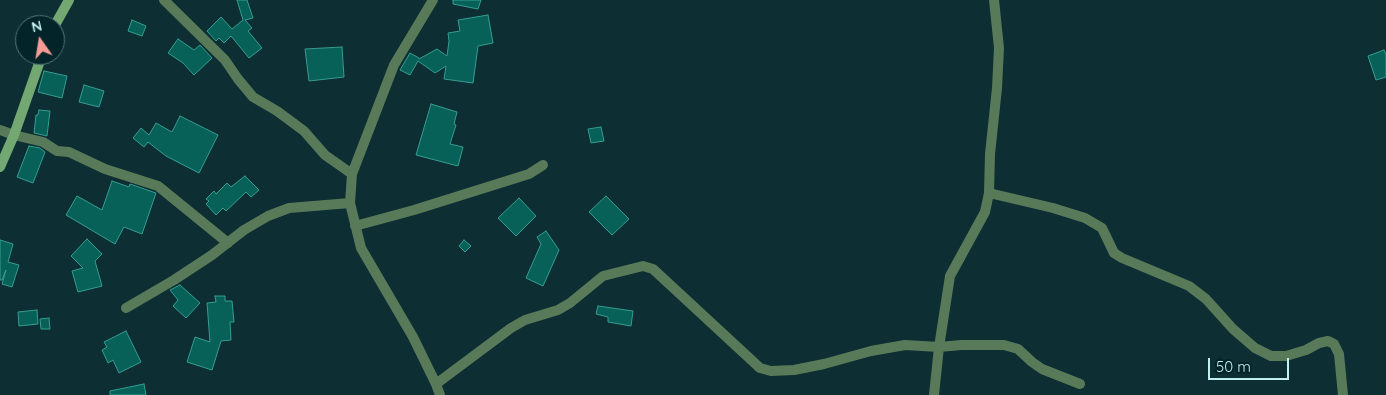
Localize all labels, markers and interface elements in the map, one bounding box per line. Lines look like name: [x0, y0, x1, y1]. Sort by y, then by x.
north arrow: [15, 15, 65, 65]
text: N: [30, 16, 44, 36]
scale bar: [1211, 348, 1292, 380]
text: 50 m: [1216, 357, 1251, 376]

